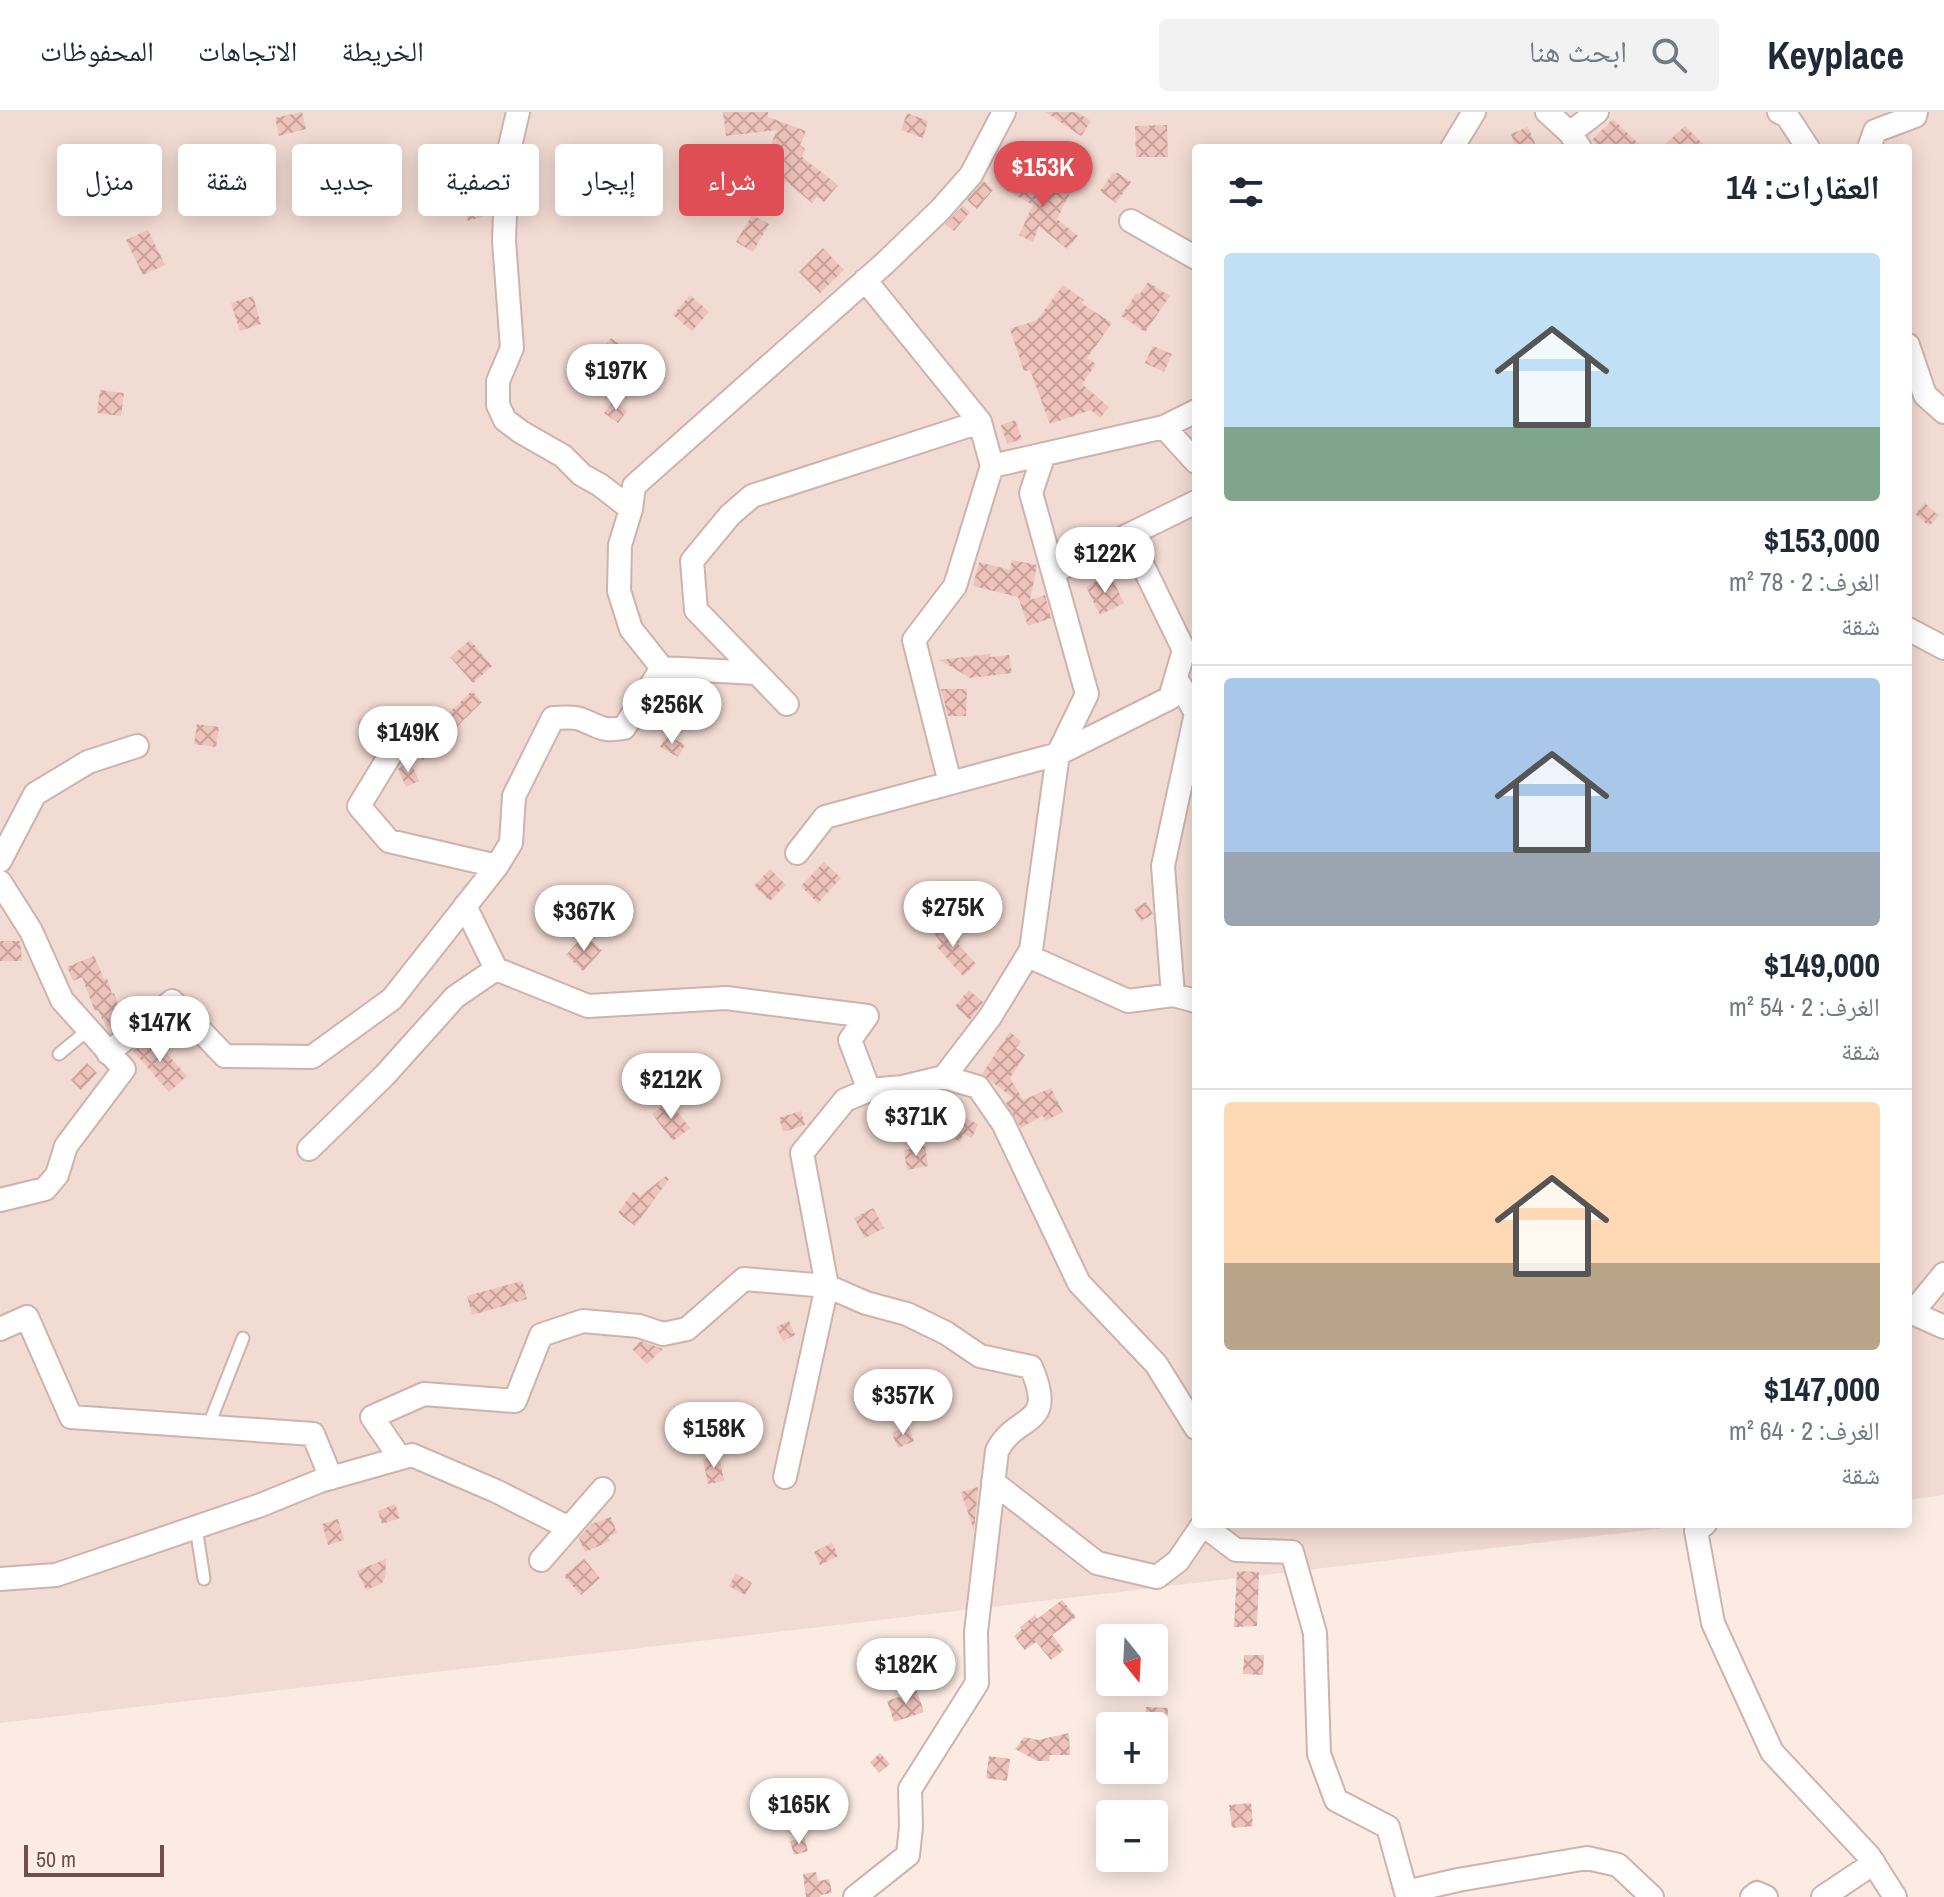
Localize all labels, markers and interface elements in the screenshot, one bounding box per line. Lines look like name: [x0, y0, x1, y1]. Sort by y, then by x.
search box: [1159, 19, 1719, 91]
text: Keyplace: [1767, 30, 1904, 81]
text: ابحث هنا: [1529, 31, 1627, 71]
text: المحفوظات: [40, 32, 154, 70]
text: الاتجاهات: [198, 32, 297, 70]
text: الخريطة: [341, 32, 424, 70]
icon: search: [1647, 33, 1691, 77]
pin: $153K: [987, 141, 1099, 209]
chip: منزل: [57, 144, 162, 216]
chip: شقة: [178, 144, 276, 216]
chip: جديد: [292, 144, 402, 216]
chip: تصفية: [418, 144, 539, 216]
chip: إيجار: [555, 144, 663, 216]
chip: شراء: [679, 144, 784, 216]
text: $153K: [1012, 149, 1074, 184]
text: العقارات: 14: [1726, 164, 1880, 210]
icon: filters: [1224, 170, 1268, 214]
icon: home: [1480, 305, 1624, 449]
pin: $197K: [560, 344, 672, 412]
text: $197K: [585, 352, 647, 387]
text: $153,000: [1764, 517, 1880, 563]
pin: $122K: [1049, 527, 1161, 595]
text: $122K: [1074, 535, 1136, 570]
text: الغرف: 2 · 78 m²: [1729, 564, 1880, 599]
text: شقة: [1841, 608, 1880, 643]
pin: $256K: [616, 678, 728, 746]
text: $256K: [641, 686, 703, 721]
pin: $149K: [352, 706, 464, 774]
text: $149K: [377, 714, 439, 749]
icon: home: [1480, 730, 1624, 874]
pin: $275K: [897, 881, 1009, 949]
pin: $367K: [528, 885, 640, 953]
text: $275K: [922, 889, 984, 924]
text: $367K: [553, 893, 615, 928]
text: $149,000: [1764, 942, 1880, 988]
text: الغرف: 2 · 54 m²: [1729, 989, 1880, 1024]
pin: $147K: [104, 996, 216, 1064]
text: $147K: [129, 1004, 191, 1039]
text: شقة: [1841, 1033, 1880, 1068]
pin: $212K: [615, 1053, 727, 1121]
text: $212K: [640, 1061, 702, 1096]
pin: $371K: [860, 1090, 972, 1158]
text: $371K: [885, 1098, 947, 1133]
icon: home: [1480, 1154, 1624, 1298]
text: $147,000: [1764, 1366, 1880, 1412]
pin: $357K: [847, 1369, 959, 1437]
text: $357K: [872, 1377, 934, 1412]
pin: $158K: [658, 1402, 770, 1470]
text: $158K: [683, 1410, 745, 1445]
text: الغرف: 2 · 64 m²: [1729, 1413, 1880, 1448]
text: شقة: [1841, 1457, 1880, 1492]
north arrow: [1096, 1624, 1168, 1696]
map controls: [1096, 1624, 1168, 1872]
pin: $182K: [850, 1638, 962, 1706]
text: $182K: [875, 1646, 937, 1681]
button: +: [1096, 1712, 1168, 1784]
pin: $165K: [743, 1778, 855, 1846]
text: $165K: [768, 1786, 830, 1821]
button: −: [1096, 1800, 1168, 1872]
scale bar: [24, 1841, 164, 1877]
text: 50 m: [36, 1844, 76, 1874]

